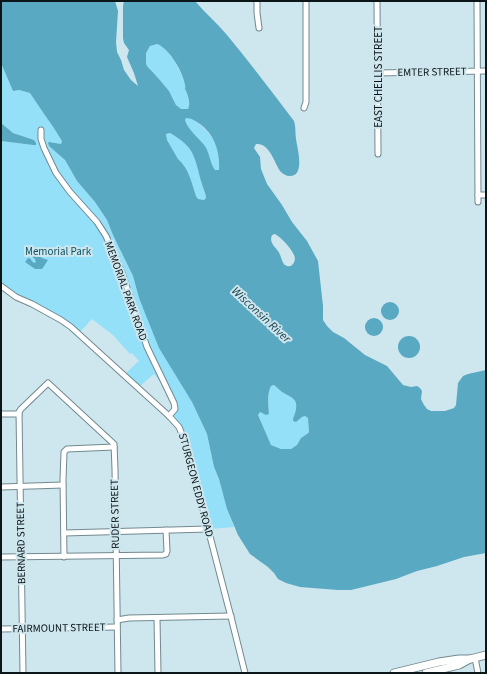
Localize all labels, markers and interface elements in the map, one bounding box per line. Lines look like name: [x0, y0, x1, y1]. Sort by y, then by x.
street label: EAST CHELLIS STREET: [371, 26, 386, 128]
street label: EMTER STREET: [397, 64, 467, 80]
street label: MEMORIAL PARK ROAD: [101, 239, 151, 343]
park label: Memorial Park: [25, 244, 92, 259]
water label: Wisconsin River: [228, 283, 295, 348]
street label: STURGEON EDDY ROAD: [175, 431, 217, 539]
street label: RUDER STREET: [107, 479, 123, 549]
street label: BERNARD STREET: [13, 502, 29, 584]
street label: FAIRMOUNT STREET: [12, 620, 106, 636]

